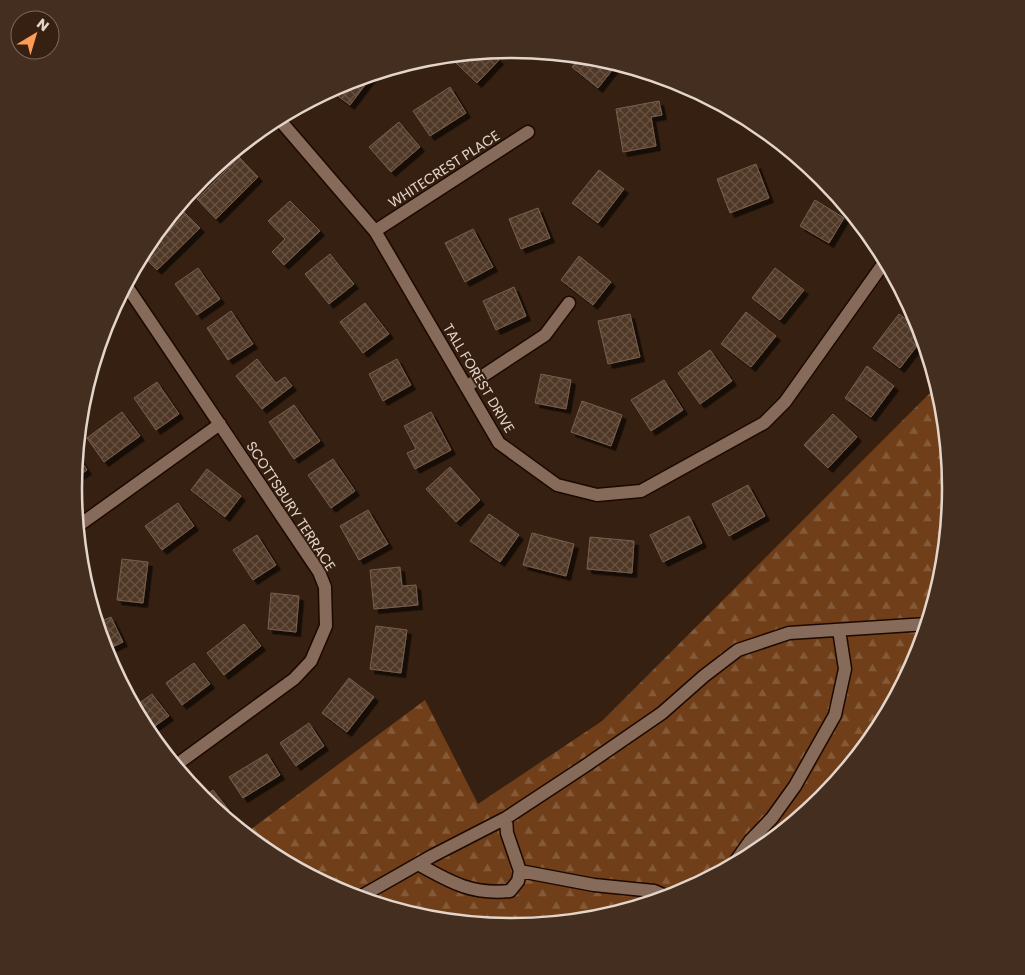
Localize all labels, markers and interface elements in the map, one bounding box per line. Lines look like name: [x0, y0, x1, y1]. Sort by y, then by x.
north arrow: [10, 10, 60, 60]
text: N: [33, 14, 53, 36]
street label: WHITECREST PLACE: [384, 125, 504, 213]
street label: TALL FOREST DRIVE: [438, 319, 520, 437]
street label: SCOTTSBURY TERRACE: [241, 437, 341, 575]

